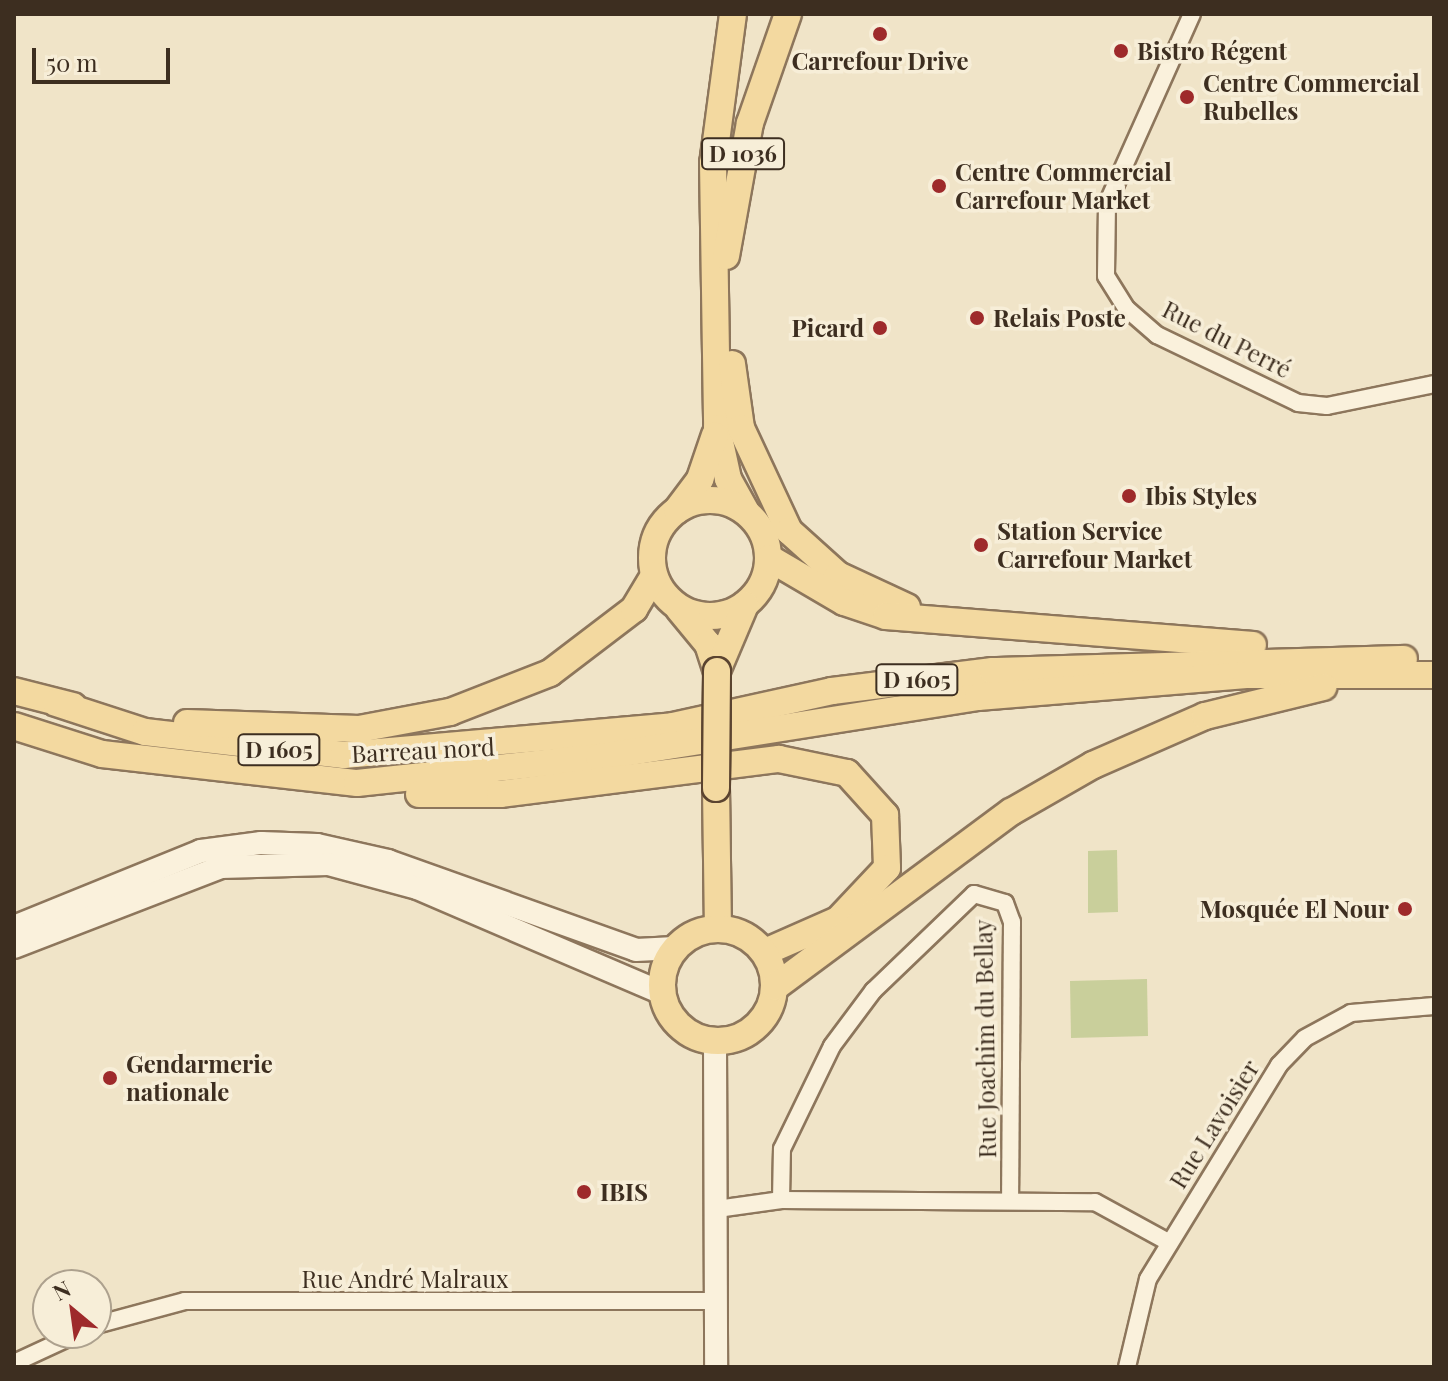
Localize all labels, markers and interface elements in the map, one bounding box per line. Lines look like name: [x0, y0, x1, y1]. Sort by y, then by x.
marker: Carrefour Drive: [871, 25, 889, 43]
scale bar: [36, 32, 174, 82]
place label: Bistro Régent: [1137, 37, 1287, 65]
marker: Bistro Régent: [1112, 42, 1130, 60]
text: 50 m: [46, 46, 98, 78]
place label: Carrefour Drive: [791, 47, 969, 75]
place label: Centre Commercial Rubelles: [1203, 69, 1420, 125]
marker: Centre Commercial Rubelles: [1178, 88, 1196, 106]
road number: D 1036: [701, 136, 785, 172]
place label: Centre Commercial Carrefour Market: [955, 158, 1172, 214]
marker: Centre Commercial Carrefour Market: [930, 177, 948, 195]
street label: Rue du Perré: [1158, 294, 1296, 384]
place label: Relais Poste: [993, 304, 1126, 332]
marker: Relais Poste: [968, 309, 986, 327]
place label: Picard: [791, 314, 864, 342]
marker: Picard: [871, 319, 889, 337]
place label: Ibis Styles: [1145, 482, 1257, 510]
marker: Ibis Styles: [1120, 487, 1138, 505]
place label: Station Service Carrefour Market: [997, 517, 1193, 573]
marker: Station Service Carrefour Market: [972, 536, 990, 554]
road number: D 1605: [875, 662, 959, 698]
road number: D 1605: [237, 732, 321, 768]
street label: Barreau nord: [351, 732, 495, 768]
place label: Mosquée El Nour: [1200, 895, 1389, 923]
marker: Mosquée El Nour: [1396, 900, 1414, 918]
street label: Rue Joachim du Bellay: [969, 919, 1001, 1159]
place label: Gendarmerie nationale: [126, 1050, 273, 1106]
street label: Rue Lavoisier: [1163, 1055, 1265, 1193]
marker: Gendarmerie nationale: [101, 1069, 119, 1087]
place label: IBIS: [600, 1178, 648, 1206]
marker: IBIS: [575, 1183, 593, 1201]
street label: Rue André Malraux: [301, 1265, 509, 1293]
north arrow: [32, 1269, 112, 1349]
text: N: [47, 1273, 76, 1307]

